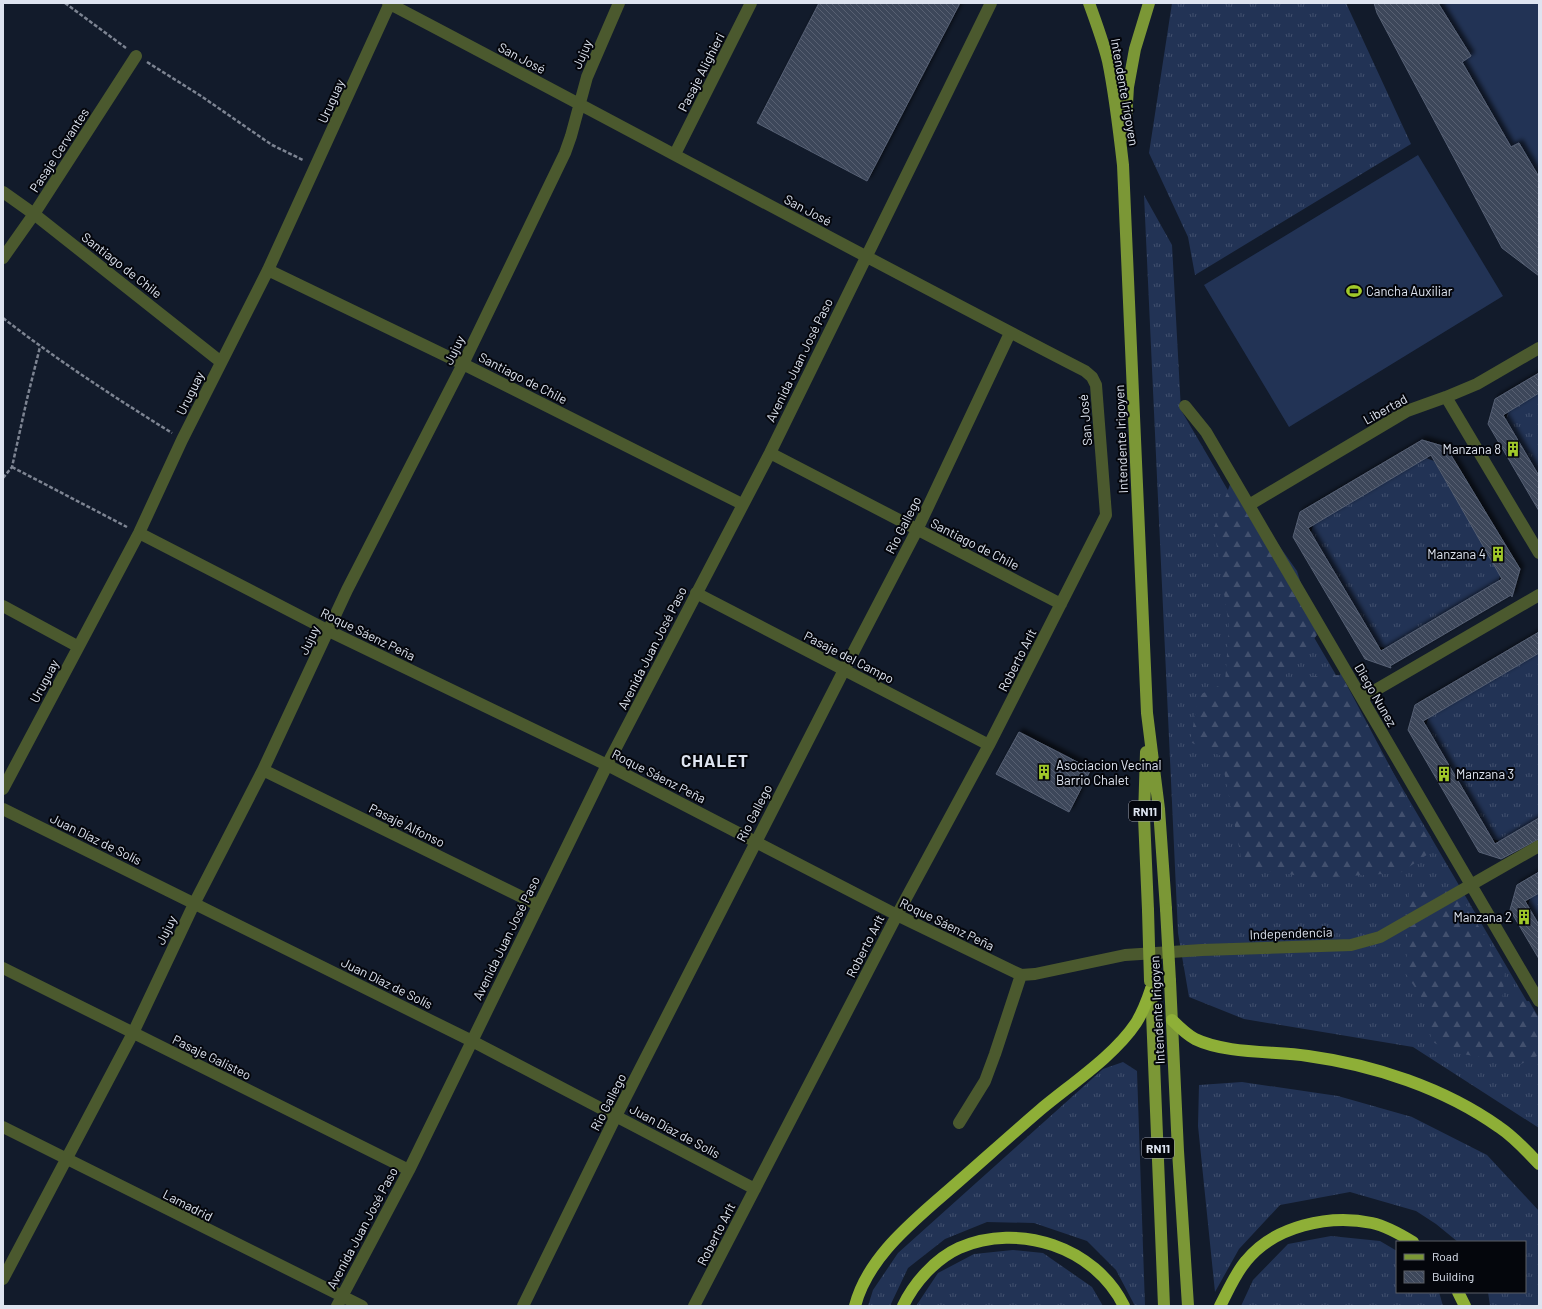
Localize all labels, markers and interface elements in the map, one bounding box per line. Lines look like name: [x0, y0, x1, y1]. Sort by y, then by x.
street label: Pasaje Alighieri: [674, 30, 728, 114]
street label: Jujuy: [569, 37, 595, 71]
street label: Intendente Irigoyen: [1108, 37, 1142, 147]
street label: San José: [495, 39, 549, 77]
street label: Uruguay: [314, 76, 348, 126]
street label: Pasaje Cervantes: [26, 105, 92, 195]
street label: San José: [781, 191, 835, 229]
street label: Santiago de Chile: [79, 229, 165, 301]
sports icon: Cancha Auxiliar: [1345, 282, 1363, 300]
place label: Cancha Auxiliar: [1366, 283, 1453, 299]
street label: Avenida Juan José Paso: [762, 295, 836, 425]
street label: Jujuy: [440, 333, 468, 367]
street label: Santiago de Chile: [476, 349, 570, 407]
street label: Uruguay: [173, 369, 207, 417]
street label: Intendente Irigoyen: [1111, 384, 1131, 494]
street label: Libertad: [1360, 390, 1410, 428]
street label: San José: [1075, 394, 1095, 446]
building icon: Manzana 8: [1504, 440, 1522, 458]
place label: Manzana 8: [1443, 441, 1501, 457]
street label: Rio Gallego: [882, 494, 924, 556]
street label: Santiago de Chile: [928, 515, 1022, 573]
building icon: Manzana 4: [1489, 545, 1507, 563]
place label: Manzana 4: [1427, 546, 1486, 562]
street label: Avenida Juan José Paso: [614, 584, 690, 712]
street label: Roque Sáenz Peña: [318, 604, 418, 664]
street label: Jujuy: [295, 623, 323, 657]
street label: Roberto Arlt: [994, 626, 1040, 694]
street label: Pasaje del Campo: [801, 627, 897, 687]
street label: Uruguay: [26, 657, 62, 705]
street label: Diego Nunez: [1351, 661, 1401, 730]
street label: Roque Sáenz Peña: [609, 745, 709, 807]
district label: CHALET: [681, 750, 749, 770]
place label: Asociacion Vecinal Barrio Chalet: [1056, 757, 1161, 788]
building icon: Asociacion Vecinal Barrio Chalet: [1035, 763, 1053, 781]
building icon: Manzana 3: [1435, 765, 1453, 783]
place label: Manzana 3: [1456, 766, 1514, 782]
street label: Rio Gallego: [733, 782, 775, 844]
street label: Pasaje Alfonso: [367, 800, 447, 850]
road number: RN11: [1129, 801, 1161, 821]
street label: Juan Díaz de Solís: [48, 810, 144, 868]
street label: Avenida Juan José Paso: [469, 873, 543, 1003]
street label: Roque Sáenz Peña: [897, 894, 997, 954]
building icon: Manzana 2: [1515, 908, 1533, 926]
place label: Manzana 2: [1453, 909, 1512, 925]
street label: Roberto Arlt: [842, 912, 888, 980]
street label: Jujuy: [152, 913, 180, 947]
street label: Independencia: [1249, 924, 1333, 942]
street label: Juan Díaz de Solís: [339, 954, 435, 1012]
street label: Intendente Irigoyen: [1146, 955, 1168, 1065]
street label: Pasaje Galisteo: [170, 1031, 254, 1083]
street label: Rio Gallego: [587, 1071, 629, 1133]
street label: Juan Díaz de Solís: [627, 1100, 723, 1162]
road number: RN11: [1142, 1138, 1174, 1158]
street label: Avenida Juan José Paso: [323, 1164, 401, 1292]
street label: Lamadrid: [160, 1186, 216, 1224]
street label: Roberto Arlt: [693, 1200, 739, 1268]
legend: [1396, 1241, 1526, 1293]
text: Road: [1432, 1249, 1459, 1263]
text: Building: [1432, 1269, 1474, 1283]

